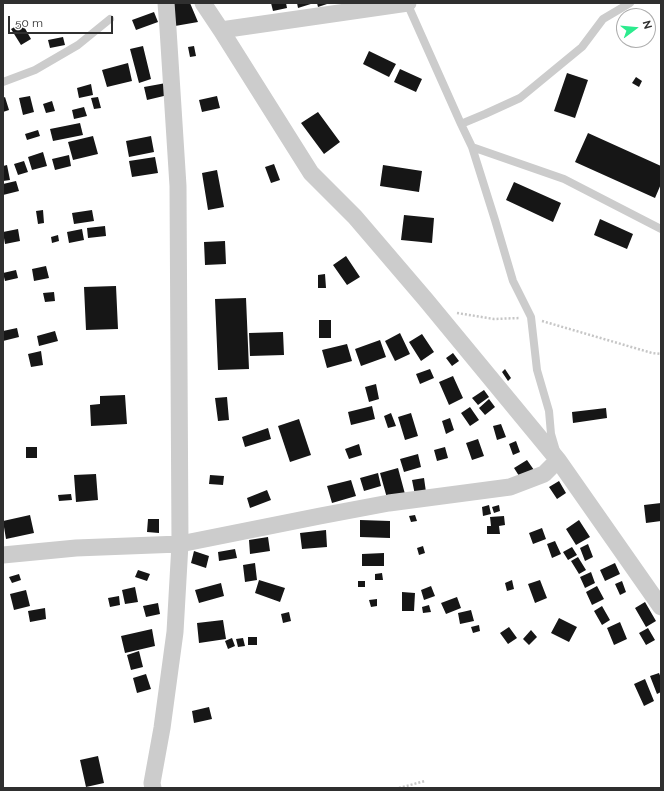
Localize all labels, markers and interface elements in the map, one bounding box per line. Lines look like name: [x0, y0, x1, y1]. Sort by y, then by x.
scale bar: [10, 8, 115, 34]
north arrow: [616, 8, 656, 48]
text: 50 m: [15, 16, 43, 30]
text: N: [640, 19, 654, 31]

